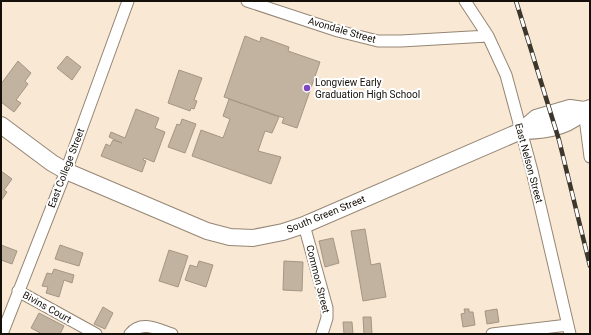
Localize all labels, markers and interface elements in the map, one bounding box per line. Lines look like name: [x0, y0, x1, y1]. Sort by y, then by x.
street label: Avondale Street: [307, 15, 377, 45]
place label: Longview Early Graduation High School: [315, 77, 420, 100]
marker: Longview Early Graduation High School: [302, 83, 312, 93]
street label: East Nelson Street: [513, 122, 545, 204]
street label: East College Street: [46, 127, 86, 209]
street label: South Green Street: [285, 193, 367, 235]
street label: Common Street: [304, 244, 332, 314]
street label: Bivins Court: [21, 289, 73, 325]

